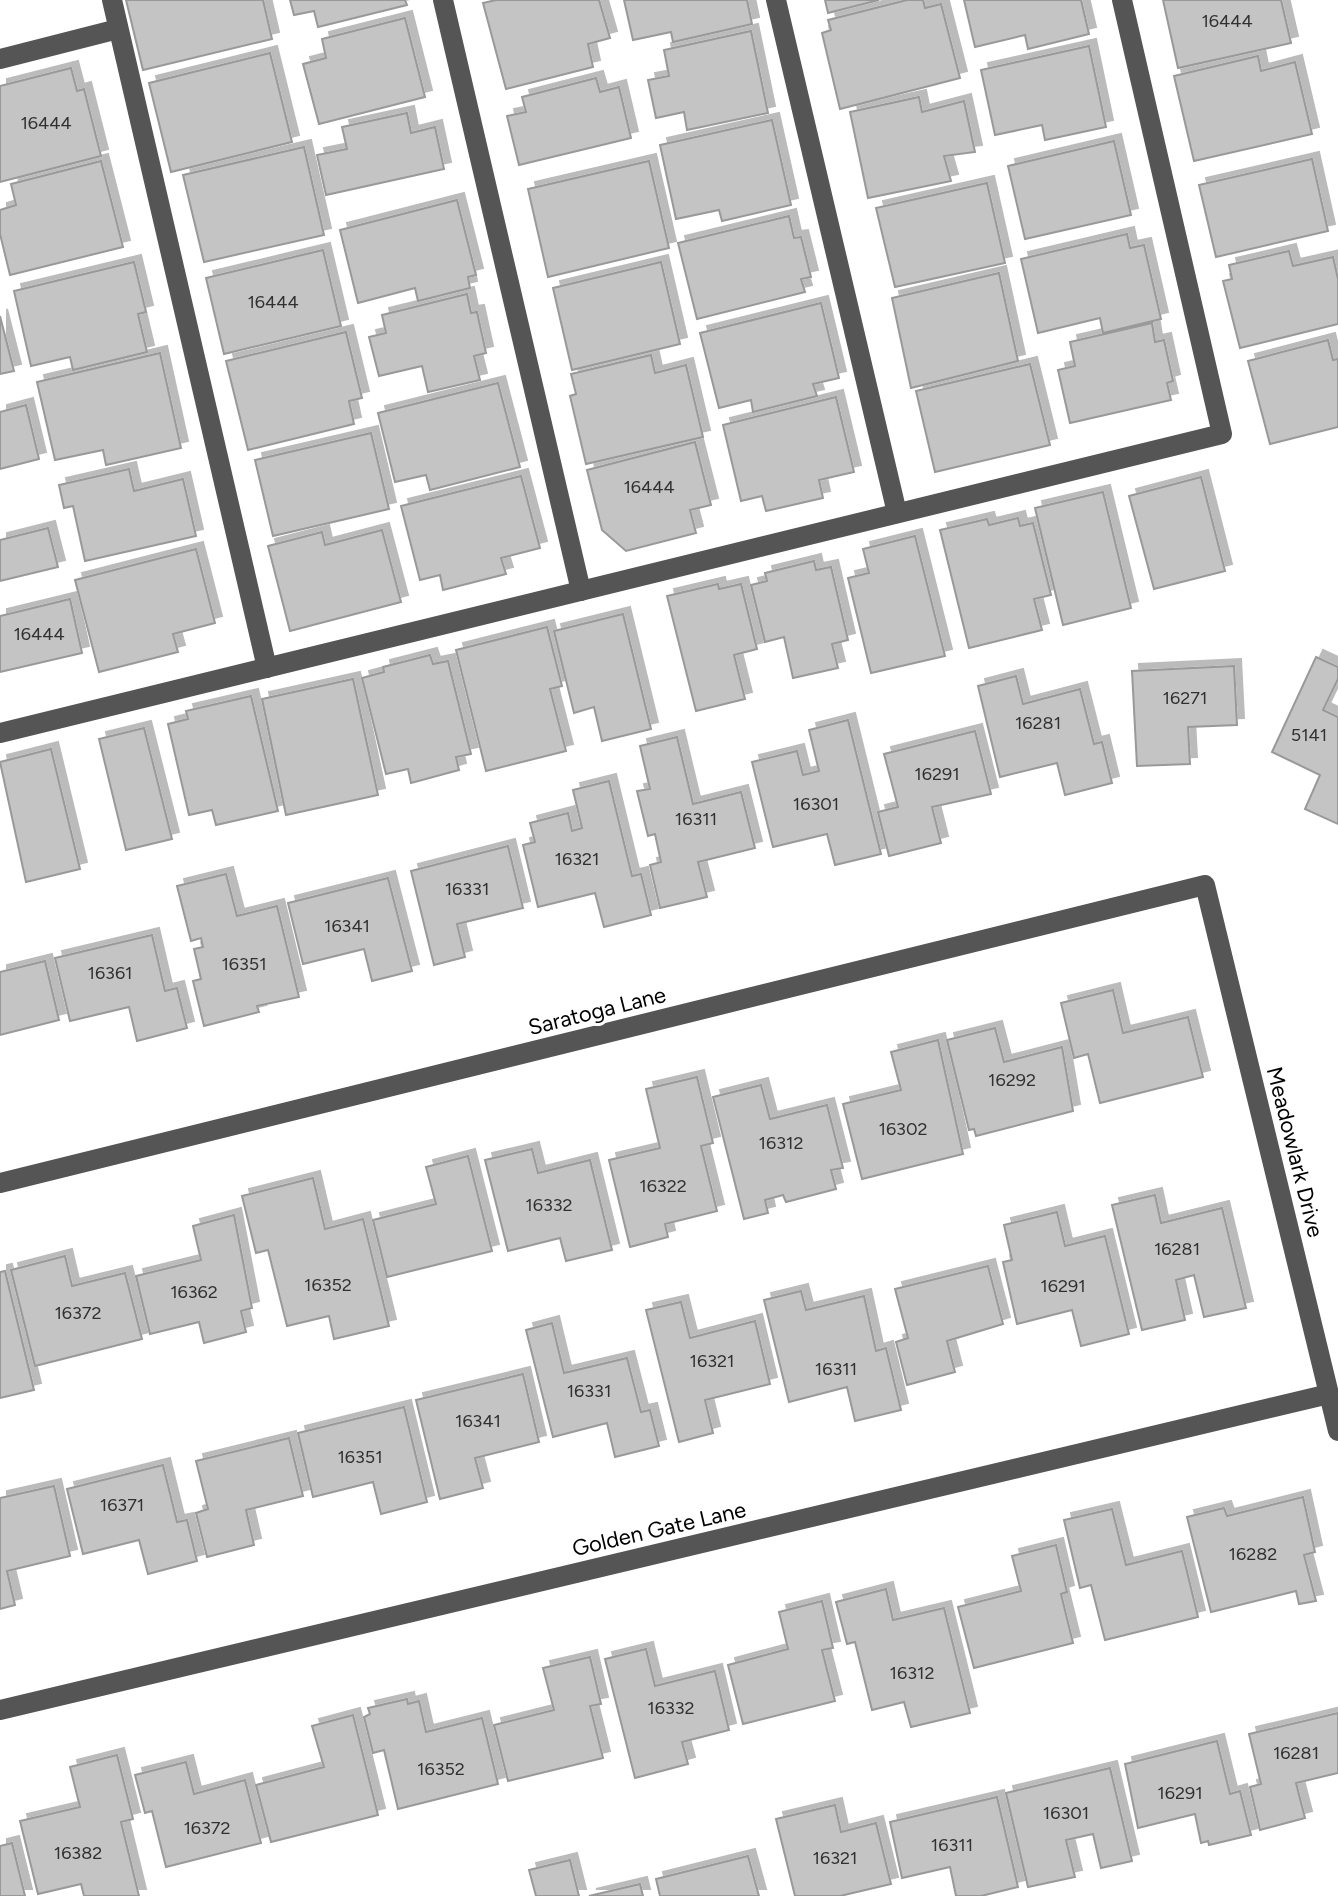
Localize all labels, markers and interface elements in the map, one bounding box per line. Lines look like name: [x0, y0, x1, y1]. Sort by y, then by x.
house number: 16444: [1201, 10, 1253, 32]
house number: 16444: [20, 112, 72, 134]
house number: 16444: [247, 291, 299, 313]
house number: 16444: [623, 476, 675, 498]
house number: 16444: [13, 623, 65, 645]
house number: 16271: [1163, 687, 1207, 709]
house number: 16281: [1015, 712, 1061, 734]
house number: 5141: [1291, 724, 1327, 746]
house number: 16291: [914, 763, 960, 785]
house number: 16301: [793, 793, 839, 815]
house number: 16311: [675, 808, 717, 830]
house number: 16321: [555, 848, 599, 870]
house number: 16331: [445, 878, 489, 900]
house number: 16341: [324, 915, 370, 937]
house number: 16351: [221, 953, 267, 975]
house number: 16361: [87, 962, 133, 984]
street label: Saratoga Lane: [525, 981, 669, 1041]
street label: Meadowlark Drive: [1261, 1064, 1329, 1240]
house number: 16292: [988, 1069, 1036, 1091]
house number: 16302: [878, 1118, 928, 1140]
house number: 16312: [759, 1132, 803, 1154]
house number: 16322: [639, 1175, 687, 1197]
house number: 16332: [525, 1194, 573, 1216]
house number: 16281: [1154, 1238, 1200, 1260]
house number: 16352: [304, 1274, 352, 1296]
house number: 16291: [1040, 1275, 1086, 1297]
house number: 16362: [170, 1281, 218, 1303]
house number: 16372: [54, 1302, 102, 1324]
house number: 16321: [690, 1350, 734, 1372]
house number: 16311: [815, 1358, 857, 1380]
house number: 16331: [567, 1380, 611, 1402]
house number: 16341: [455, 1410, 501, 1432]
house number: 16351: [337, 1446, 383, 1468]
house number: 16371: [100, 1494, 144, 1516]
street label: Golden Gate Lane: [569, 1496, 749, 1562]
house number: 16282: [1229, 1543, 1277, 1565]
house number: 16312: [890, 1662, 934, 1684]
house number: 16332: [647, 1697, 695, 1719]
house number: 16281: [1273, 1742, 1319, 1764]
house number: 16352: [417, 1758, 465, 1780]
house number: 16291: [1157, 1782, 1203, 1804]
house number: 16301: [1043, 1802, 1089, 1824]
house number: 16372: [183, 1817, 231, 1839]
house number: 16311: [931, 1834, 973, 1856]
house number: 16382: [54, 1842, 102, 1864]
house number: 16321: [813, 1847, 857, 1869]

